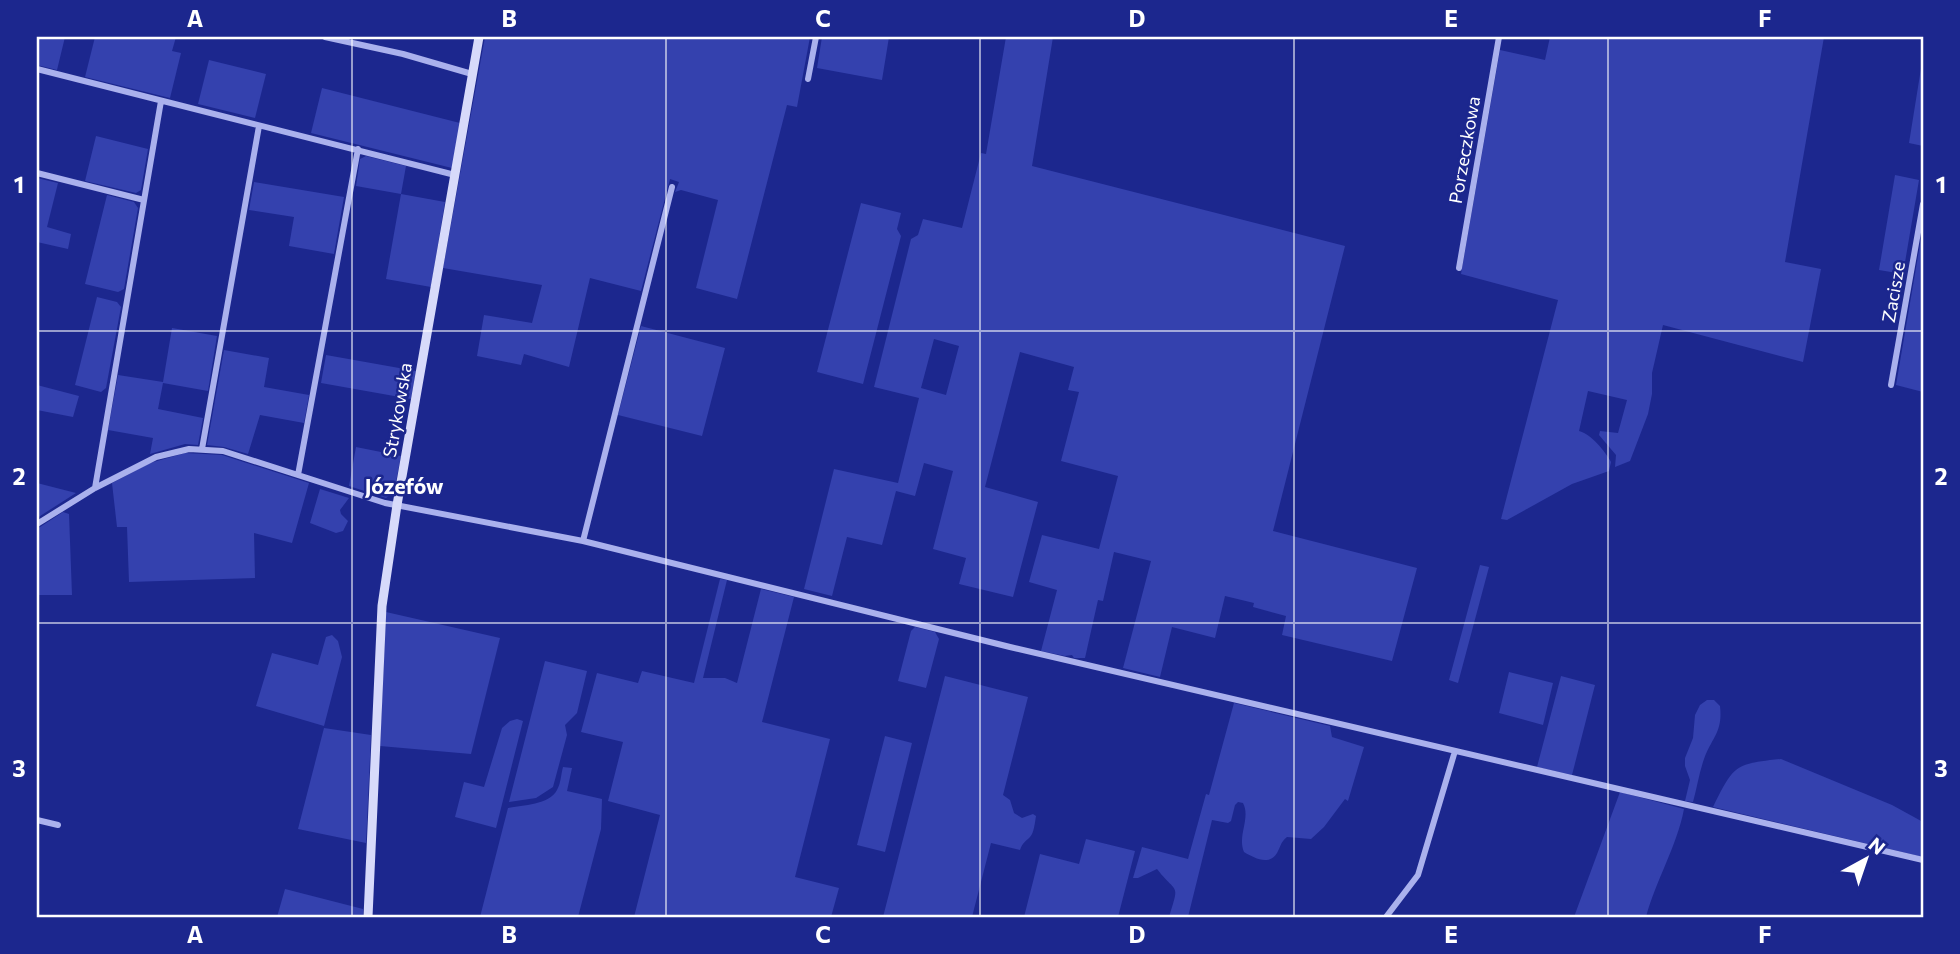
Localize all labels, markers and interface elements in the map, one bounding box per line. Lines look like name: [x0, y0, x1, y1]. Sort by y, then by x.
text: A: [187, 4, 204, 32]
text: B: [501, 4, 517, 32]
text: C: [815, 4, 831, 32]
text: D: [1129, 4, 1146, 32]
text: E: [1444, 4, 1458, 32]
text: F: [1758, 4, 1772, 32]
street label: Porzeczkowa: [1444, 94, 1484, 205]
text: 1: [14, 170, 24, 198]
text: 1: [1936, 170, 1946, 198]
street label: Zacisze: [1877, 260, 1909, 324]
street label: Strykowska: [378, 361, 416, 459]
text: 2: [12, 462, 26, 490]
text: 2: [1934, 462, 1948, 490]
district label: Józefów: [365, 473, 444, 498]
text: 3: [12, 754, 26, 782]
text: 3: [1934, 754, 1948, 782]
north arrow: [1830, 824, 1900, 894]
text: N: [1864, 832, 1890, 859]
text: A: [187, 920, 204, 948]
text: B: [501, 920, 517, 948]
text: C: [815, 920, 831, 948]
text: D: [1129, 920, 1146, 948]
text: E: [1444, 920, 1458, 948]
text: F: [1758, 920, 1772, 948]

